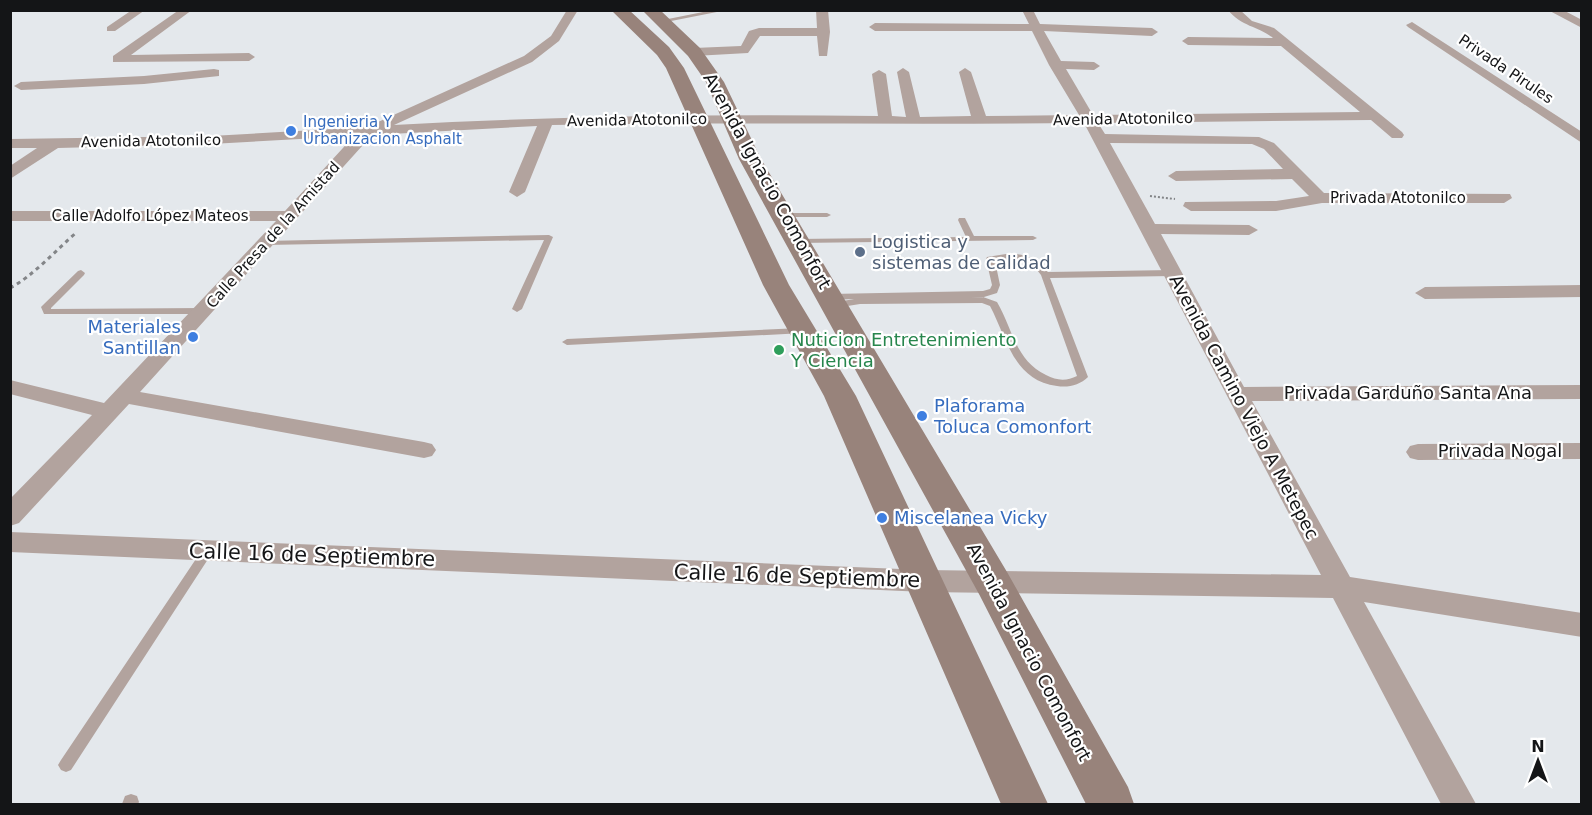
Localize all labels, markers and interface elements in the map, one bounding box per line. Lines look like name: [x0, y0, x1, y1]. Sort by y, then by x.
street label: Privada Pirules: [1455, 31, 1557, 107]
street label: Avenida Ignacio Comonfort: [699, 69, 836, 292]
street label: Avenida Atotonilco: [1053, 109, 1193, 129]
street label: Avenida Atotonilco: [567, 110, 707, 130]
place label: Ingenieria Y Urbanizacion Asphalt: [303, 113, 462, 148]
marker: Ingenieria Y Urbanizacion Asphalt: [284, 124, 298, 138]
street label: Avenida Atotonilco: [81, 131, 221, 151]
street label: Calle Presa de la Amistad: [203, 158, 343, 312]
street label: Privada Atotonilco: [1330, 189, 1466, 207]
street label: Calle Adolfo López Mateos: [52, 207, 249, 225]
place label: Logistica y sistemas de calidad: [872, 231, 1051, 273]
marker: Logistica y sistemas de calidad: [853, 245, 867, 259]
street label: Avenida Camino Viejo A Metepec: [1166, 271, 1323, 543]
place label: Materiales Santillan: [87, 316, 181, 358]
place label: Nuticion Entretenimiento Y Ciencia: [790, 329, 1017, 371]
marker: Materiales Santillan: [186, 330, 200, 344]
marker: Nuticion Entretenimiento Y Ciencia: [772, 343, 786, 357]
street label: Privada Garduño Santa Ana: [1284, 382, 1532, 403]
place label: Plaforama Toluca Comonfort: [933, 395, 1091, 437]
marker: Plaforama Toluca Comonfort: [915, 409, 929, 423]
street label: Privada Nogal: [1438, 440, 1562, 461]
place label: Miscelanea Vicky: [894, 507, 1048, 528]
marker: Miscelanea Vicky: [875, 511, 889, 525]
street label: Calle 16 de Septiembre: [188, 539, 436, 571]
street label: Avenida Ignacio Comonfort: [963, 539, 1096, 764]
street label: Calle 16 de Septiembre: [673, 560, 921, 592]
north arrow: [1508, 731, 1568, 791]
text: N: [1531, 737, 1545, 756]

